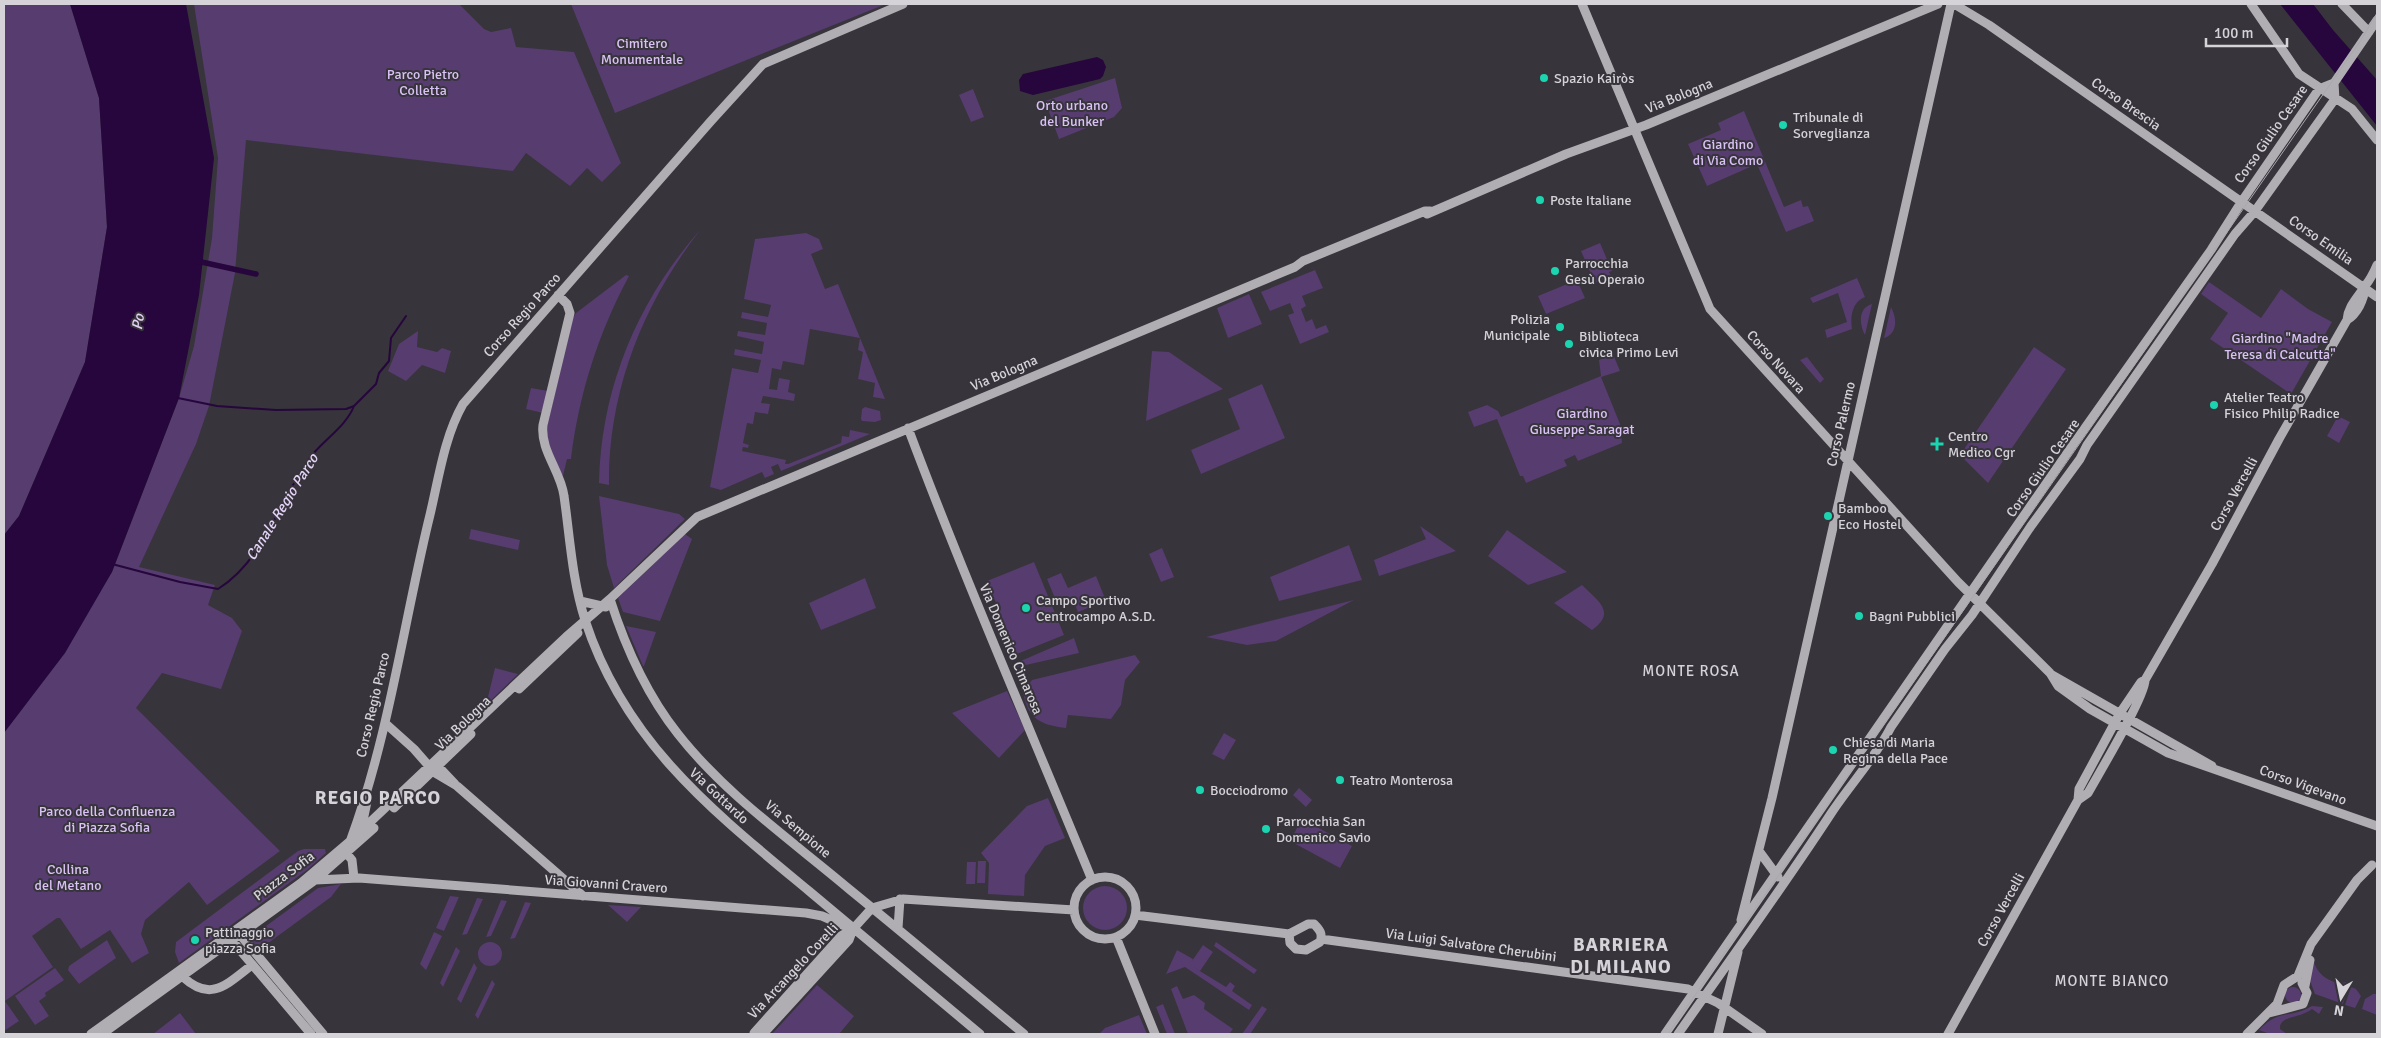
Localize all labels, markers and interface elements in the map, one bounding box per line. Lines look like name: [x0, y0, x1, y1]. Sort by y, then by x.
scale bar: [2206, 15, 2287, 47]
text: 100 m: [2214, 24, 2254, 42]
park label: Cimitero Monumentale: [601, 35, 683, 68]
park label: Parco Pietro Colletta: [387, 66, 459, 99]
place label: Spazio Kairòs: [1554, 70, 1634, 87]
marker: Spazio Kairòs: [1538, 72, 1550, 84]
street label: Corso Brescia: [2088, 74, 2164, 134]
street label: Via Bologna: [1643, 75, 1715, 117]
street label: Corso Giulio Cesare: [2231, 81, 2311, 187]
park label: Orto urbano del Bunker: [1036, 97, 1108, 130]
place label: Tribunale di Sorveglianza: [1793, 109, 1870, 142]
marker: Tribunale di Sorveglianza: [1777, 119, 1789, 131]
park label: Giardino di Via Como: [1693, 136, 1763, 169]
place label: Poste Italiane: [1550, 192, 1632, 209]
marker: Poste Italiane: [1534, 194, 1546, 206]
street label: Corso Emilia: [2285, 212, 2357, 268]
place label: Parrocchia Gesù Operaio: [1565, 255, 1645, 288]
marker: Parrocchia Gesù Operaio: [1549, 265, 1561, 277]
street label: Corso Regio Parco: [480, 269, 564, 361]
place label: Polizia Municipale: [1484, 311, 1550, 344]
water label: Po: [128, 312, 148, 331]
marker: Polizia Municipale: [1554, 321, 1566, 333]
street label: Corso Novara: [1743, 327, 1809, 397]
place label: Biblioteca civica Primo Levi: [1579, 328, 1678, 361]
park label: Giardino "Madre Teresa di Calcutta": [2224, 330, 2336, 363]
marker: Biblioteca civica Primo Levi: [1563, 338, 1575, 350]
street label: Via Bologna: [968, 351, 1040, 395]
street label: Corso Palermo: [1823, 380, 1859, 468]
place label: Atelier Teatro Fisico Philip Radice: [2224, 389, 2340, 422]
marker: Atelier Teatro Fisico Philip Radice: [2208, 399, 2220, 411]
park label: Giardino Giuseppe Saragat: [1530, 405, 1634, 438]
street label: Corso Giulio Cesare: [2003, 415, 2083, 521]
place label: Centro Medico Cgr: [1948, 428, 2016, 461]
marker: Centro Medico Cgr: [1930, 437, 1944, 451]
water label: Canale Regio Parco: [242, 449, 323, 564]
street label: Corso Vercelli: [2207, 454, 2261, 534]
place label: Bamboo Eco Hostel: [1838, 500, 1901, 533]
marker: Bamboo Eco Hostel: [1822, 510, 1834, 522]
street label: Via Domenico Cimarosa: [976, 581, 1046, 717]
place label: Campo Sportivo Centrocampo A.S.D.: [1036, 592, 1155, 625]
marker: Campo Sportivo Centrocampo A.S.D.: [1020, 602, 1032, 614]
place label: Bagni Pubblici: [1869, 608, 1955, 625]
marker: Bagni Pubblici: [1853, 610, 1865, 622]
street label: Corso Regio Parco: [353, 651, 393, 759]
district label: MONTE ROSA: [1642, 662, 1740, 680]
street label: Via Bologna: [432, 692, 494, 754]
place label: Chiesa di Maria Regina della Pace: [1843, 734, 1948, 767]
marker: Chiesa di Maria Regina della Pace: [1827, 744, 1839, 756]
street label: Corso Vigevano: [2257, 761, 2349, 809]
street label: Via Gottardo: [686, 764, 752, 828]
place label: Teatro Monterosa: [1350, 772, 1453, 789]
marker: Teatro Monterosa: [1334, 774, 1346, 786]
place label: Bocciodromo: [1210, 782, 1288, 799]
marker: Bocciodromo: [1194, 784, 1206, 796]
district label: REGIO PARCO: [315, 786, 441, 810]
street label: Via Sempione: [761, 796, 835, 862]
park label: Parco della Confluenza di Piazza Sofia: [39, 803, 175, 836]
place label: Parrocchia San Domenico Savio: [1276, 813, 1371, 846]
marker: Parrocchia San Domenico Savio: [1260, 823, 1272, 835]
street label: Piazza Sofia: [250, 848, 318, 904]
park label: Collina del Metano: [35, 861, 101, 894]
street label: Corso Vercelli: [1974, 870, 2028, 950]
street label: Via Giovanni Cravero: [544, 871, 668, 897]
street label: Via Arcangelo Corelli: [744, 920, 842, 1022]
place label: Pattinaggio piazza Sofia: [205, 924, 276, 957]
street label: Via Luigi Salvatore Cherubini: [1385, 925, 1557, 965]
district label: BARRIERA DI MILANO: [1570, 933, 1672, 979]
marker: Pattinaggio piazza Sofia: [189, 934, 201, 946]
district label: MONTE BIANCO: [2054, 972, 2170, 990]
north arrow: [2316, 973, 2366, 1023]
text: N: [2333, 1001, 2345, 1020]

